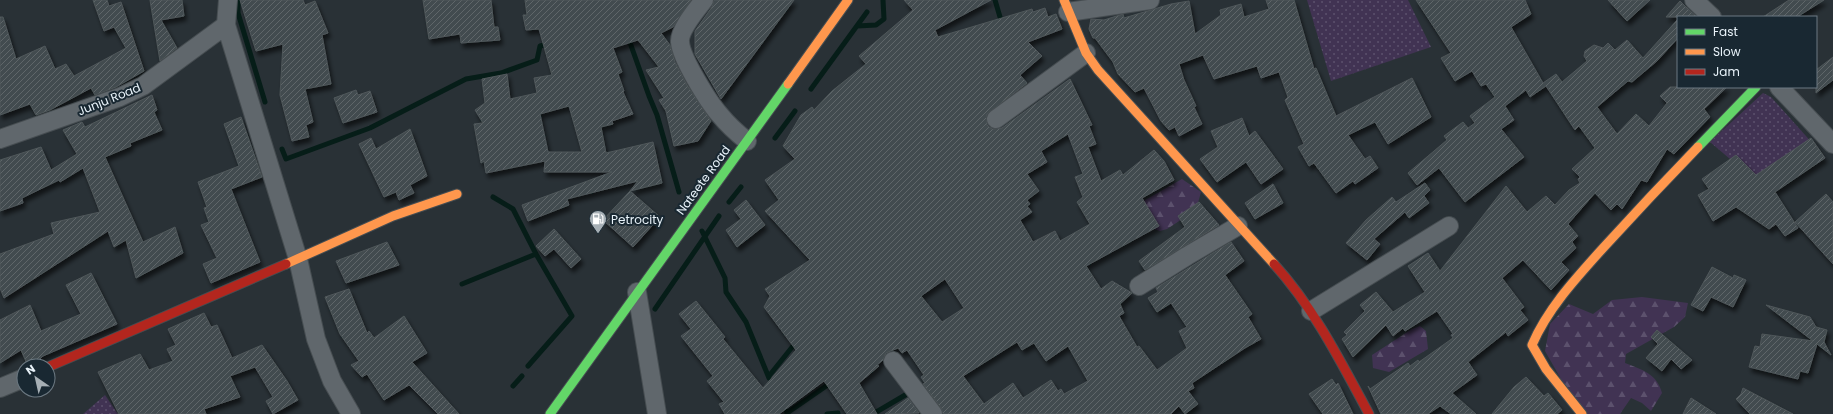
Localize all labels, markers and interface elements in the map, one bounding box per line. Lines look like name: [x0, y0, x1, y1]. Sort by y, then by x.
legend: [1677, 16, 1817, 88]
text: Fast: [1713, 23, 1738, 40]
text: Slow: [1713, 43, 1741, 60]
text: Jam: [1713, 63, 1740, 80]
street label: Junju Road: [75, 79, 143, 119]
street label: Nateete Road: [672, 142, 734, 218]
fuel station icon: Petrocity: [588, 209, 608, 234]
place label: Petrocity: [611, 211, 664, 228]
north arrow: [16, 358, 56, 398]
text: N: [23, 361, 38, 379]

